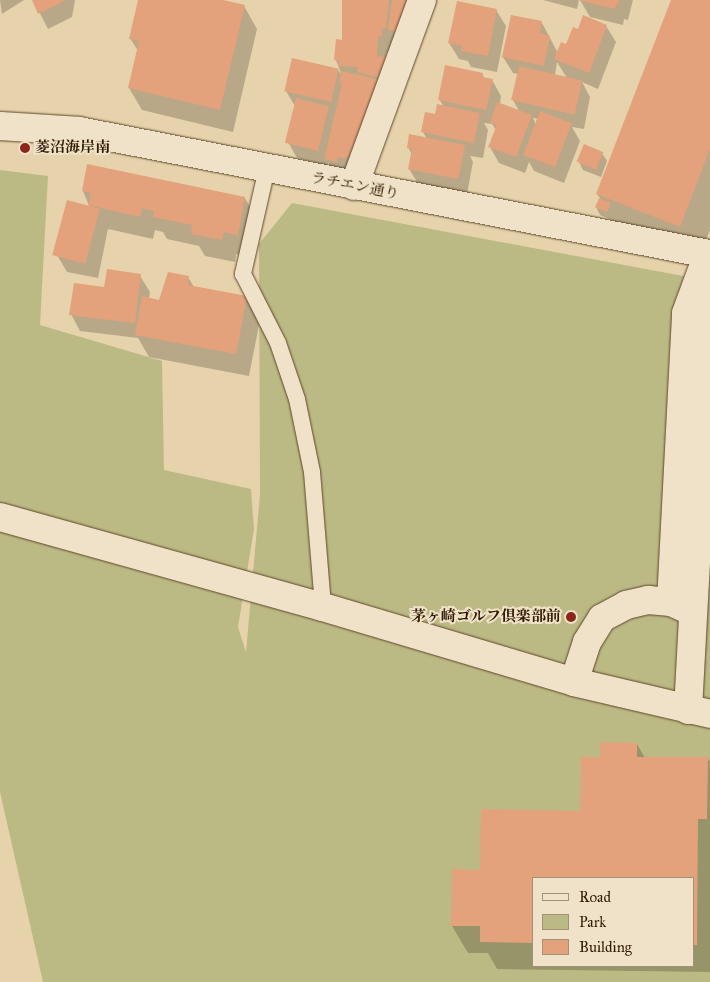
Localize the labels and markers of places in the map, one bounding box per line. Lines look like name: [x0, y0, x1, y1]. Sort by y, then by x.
place label: 菱沼海岸南: [35, 139, 110, 157]
marker: 菱沼海岸南: [19, 142, 31, 154]
place label: 茅ヶ崎ゴルフ倶楽部前: [411, 608, 561, 626]
marker: 茅ヶ崎ゴルフ倶楽部前: [565, 611, 577, 623]

